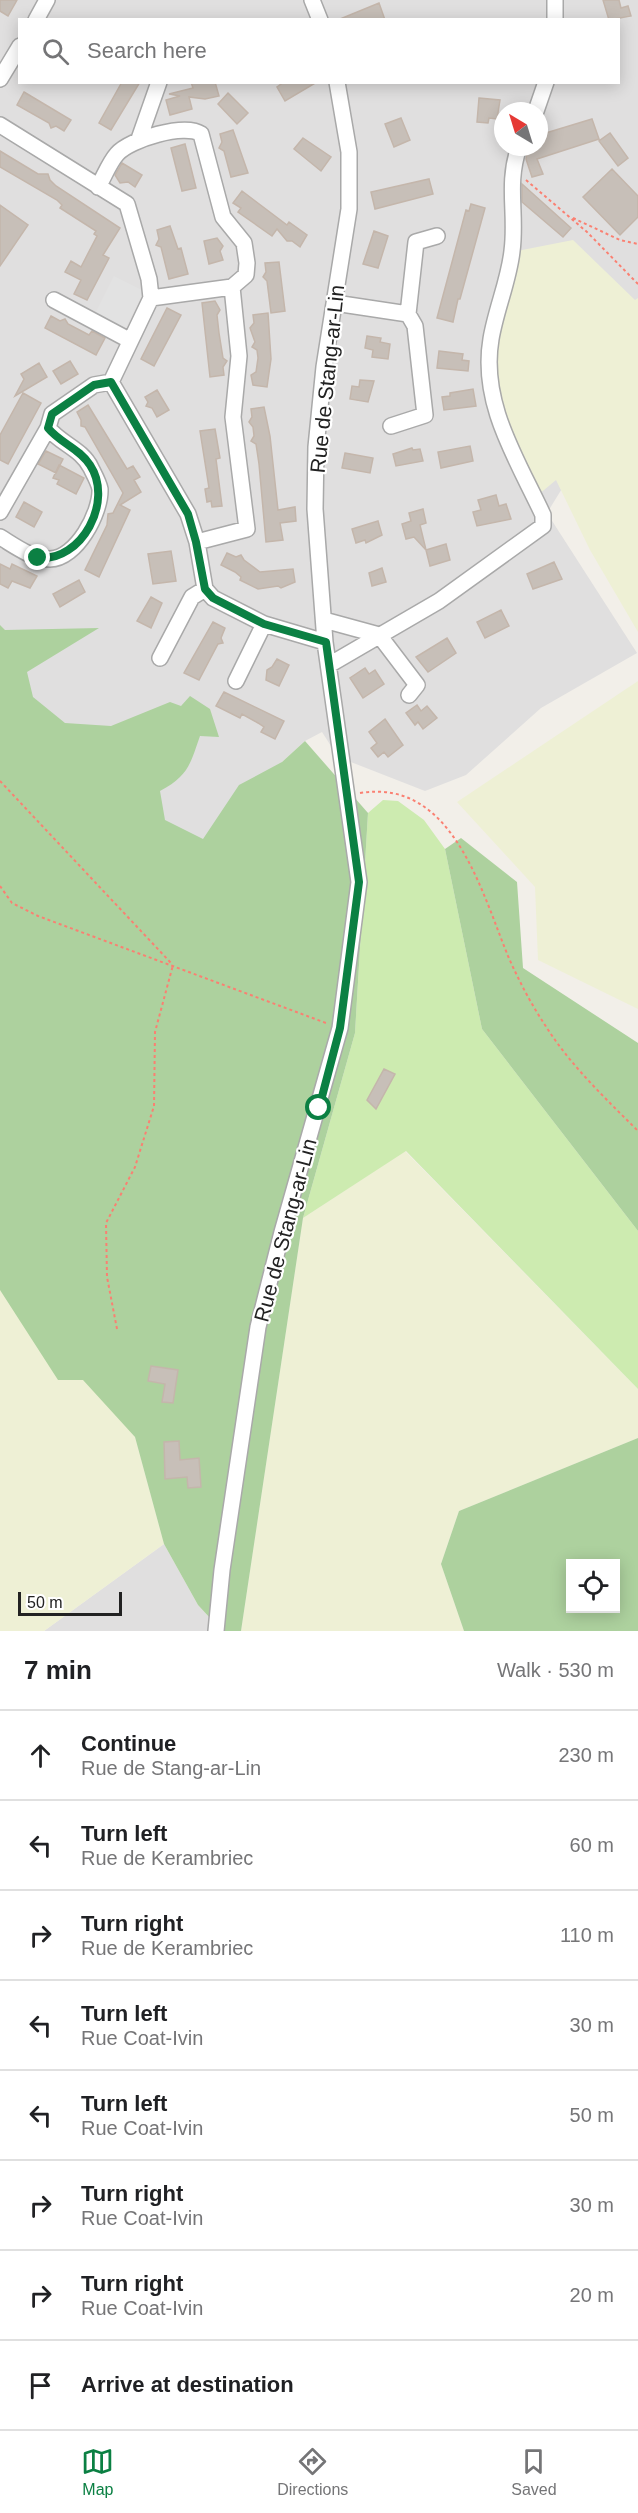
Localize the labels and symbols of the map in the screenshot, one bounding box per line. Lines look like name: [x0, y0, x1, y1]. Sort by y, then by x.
north arrow: [494, 102, 548, 156]
street label: Rue de Stang-ar-Lin: [306, 284, 348, 474]
route end: [24, 544, 50, 570]
route start: [305, 1094, 331, 1120]
street label: Rue de Stang-ar-Lin: [249, 1136, 321, 1324]
scale bar: [18, 1589, 122, 1616]

